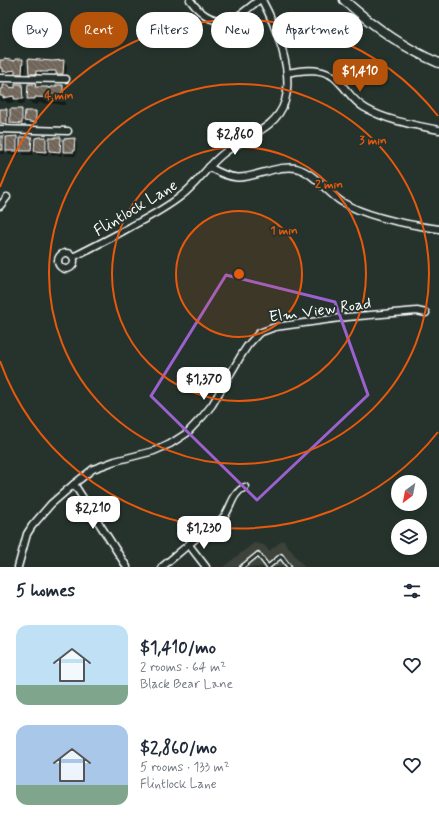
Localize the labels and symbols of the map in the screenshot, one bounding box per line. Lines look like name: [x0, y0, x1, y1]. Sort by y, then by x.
pin: $1,410: [327, 59, 393, 93]
text: 4 min: [44, 88, 74, 104]
pin: $2,860: [202, 122, 268, 156]
text: 3 min: [359, 133, 387, 149]
street label: Flintlock Lane: [90, 175, 182, 242]
text: 2 min: [315, 177, 343, 193]
text: 1 min: [270, 223, 298, 239]
centre of rings: [232, 267, 246, 281]
street label: Elm View Road: [268, 293, 373, 328]
pin: $1,370: [171, 367, 237, 401]
north arrow: [391, 475, 427, 511]
pin: $2,210: [60, 496, 126, 530]
pin: $1,230: [171, 516, 237, 550]

